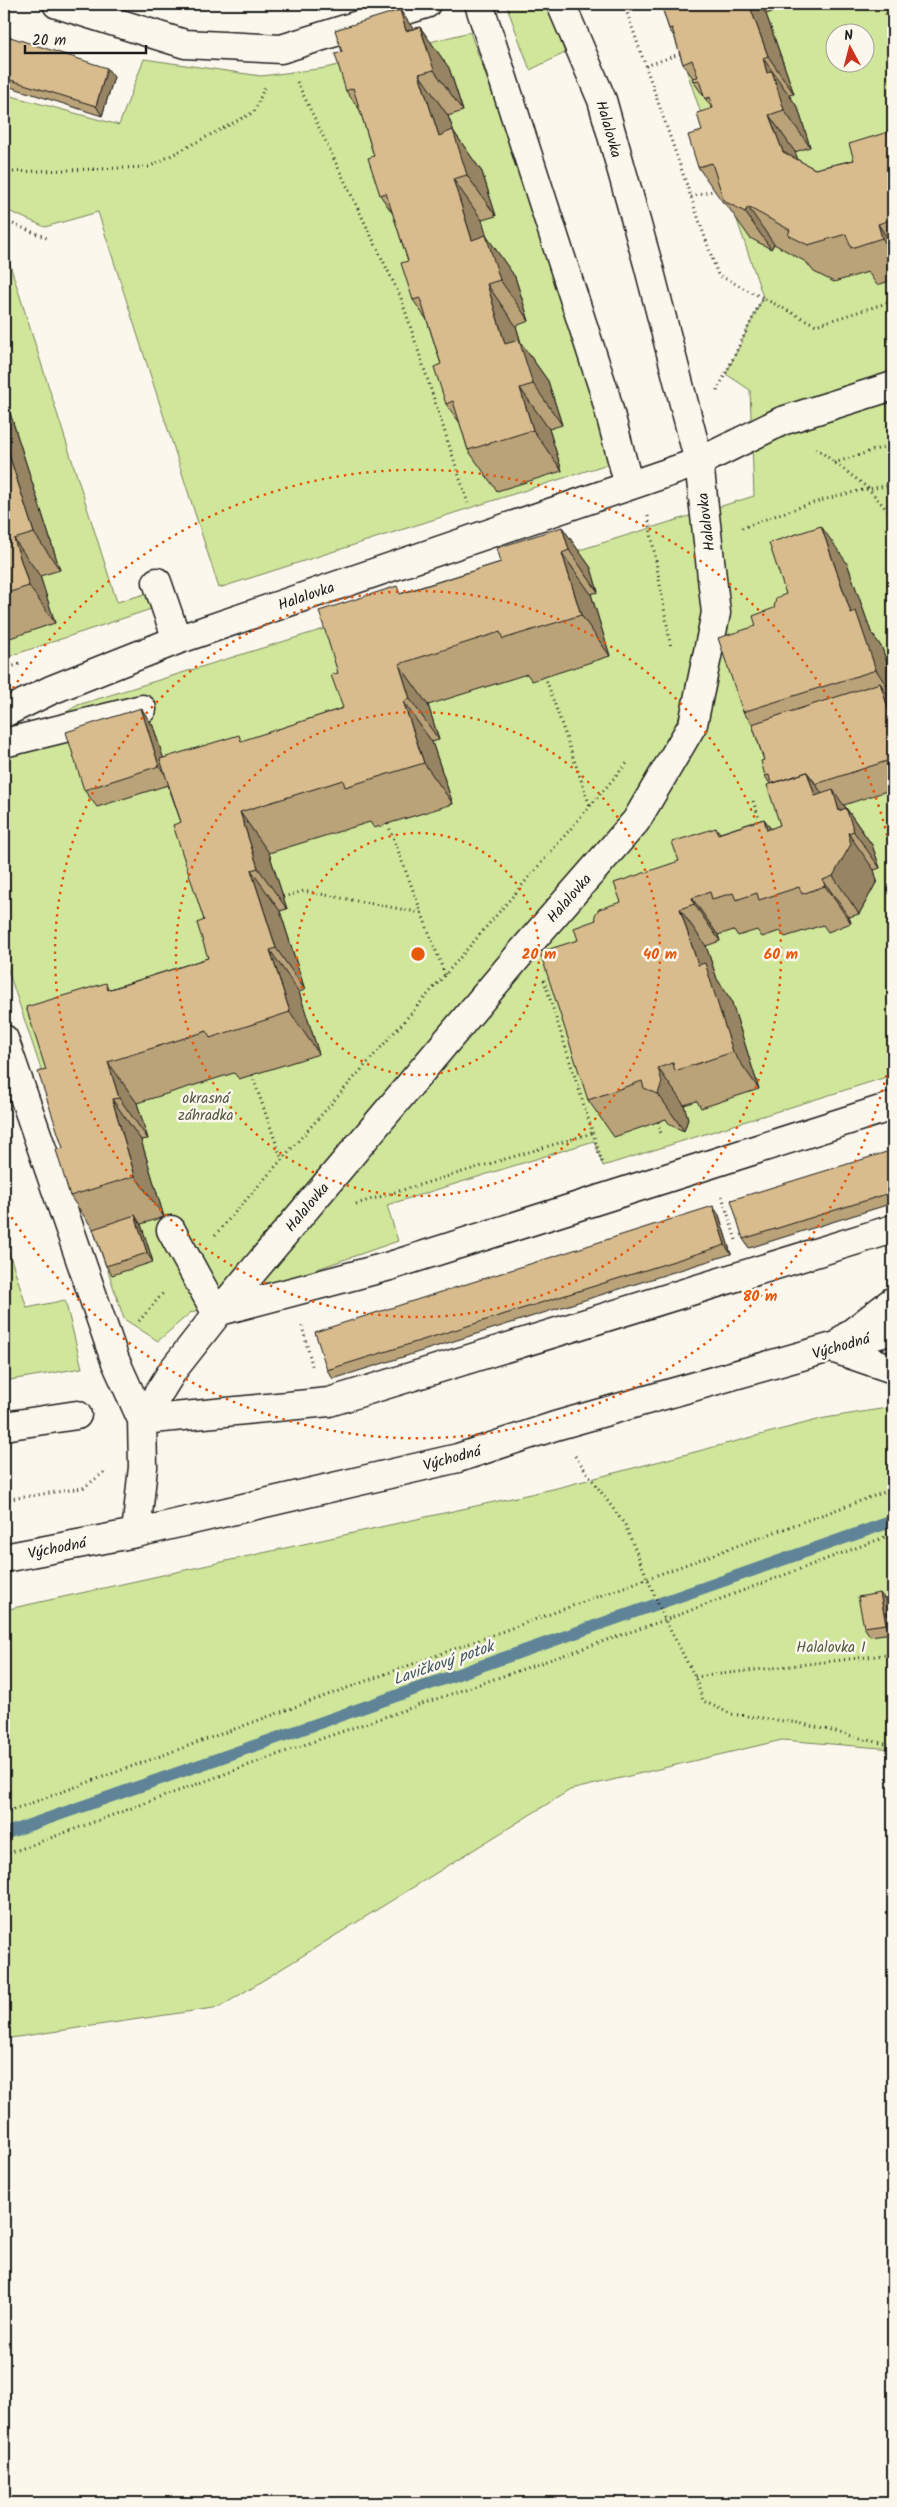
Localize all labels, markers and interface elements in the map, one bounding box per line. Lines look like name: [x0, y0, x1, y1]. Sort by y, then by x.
scale bar: [25, 22, 146, 54]
north arrow: [824, 22, 874, 72]
text: N: [843, 25, 854, 48]
text: 20 m: [32, 29, 66, 53]
street label: Halalovka: [588, 98, 628, 161]
street label: Halalovka: [692, 491, 722, 552]
street label: Halalovka: [275, 576, 338, 618]
street label: Halalovka: [541, 869, 598, 929]
text: 20 m: [522, 943, 556, 967]
text: 40 m: [643, 943, 677, 967]
text: 60 m: [764, 943, 798, 967]
centre of rings: [409, 945, 427, 963]
park label: okrasná záhradka: [178, 1087, 234, 1128]
street label: Halalovka: [280, 1177, 336, 1238]
text: 80 m: [743, 1285, 777, 1309]
street label: Východná: [810, 1327, 875, 1367]
street label: Východná: [421, 1439, 486, 1478]
street label: Východná: [26, 1531, 90, 1566]
water label: Lavičkový potok: [390, 1634, 500, 1692]
park label: Halalovka I: [796, 1636, 866, 1660]

